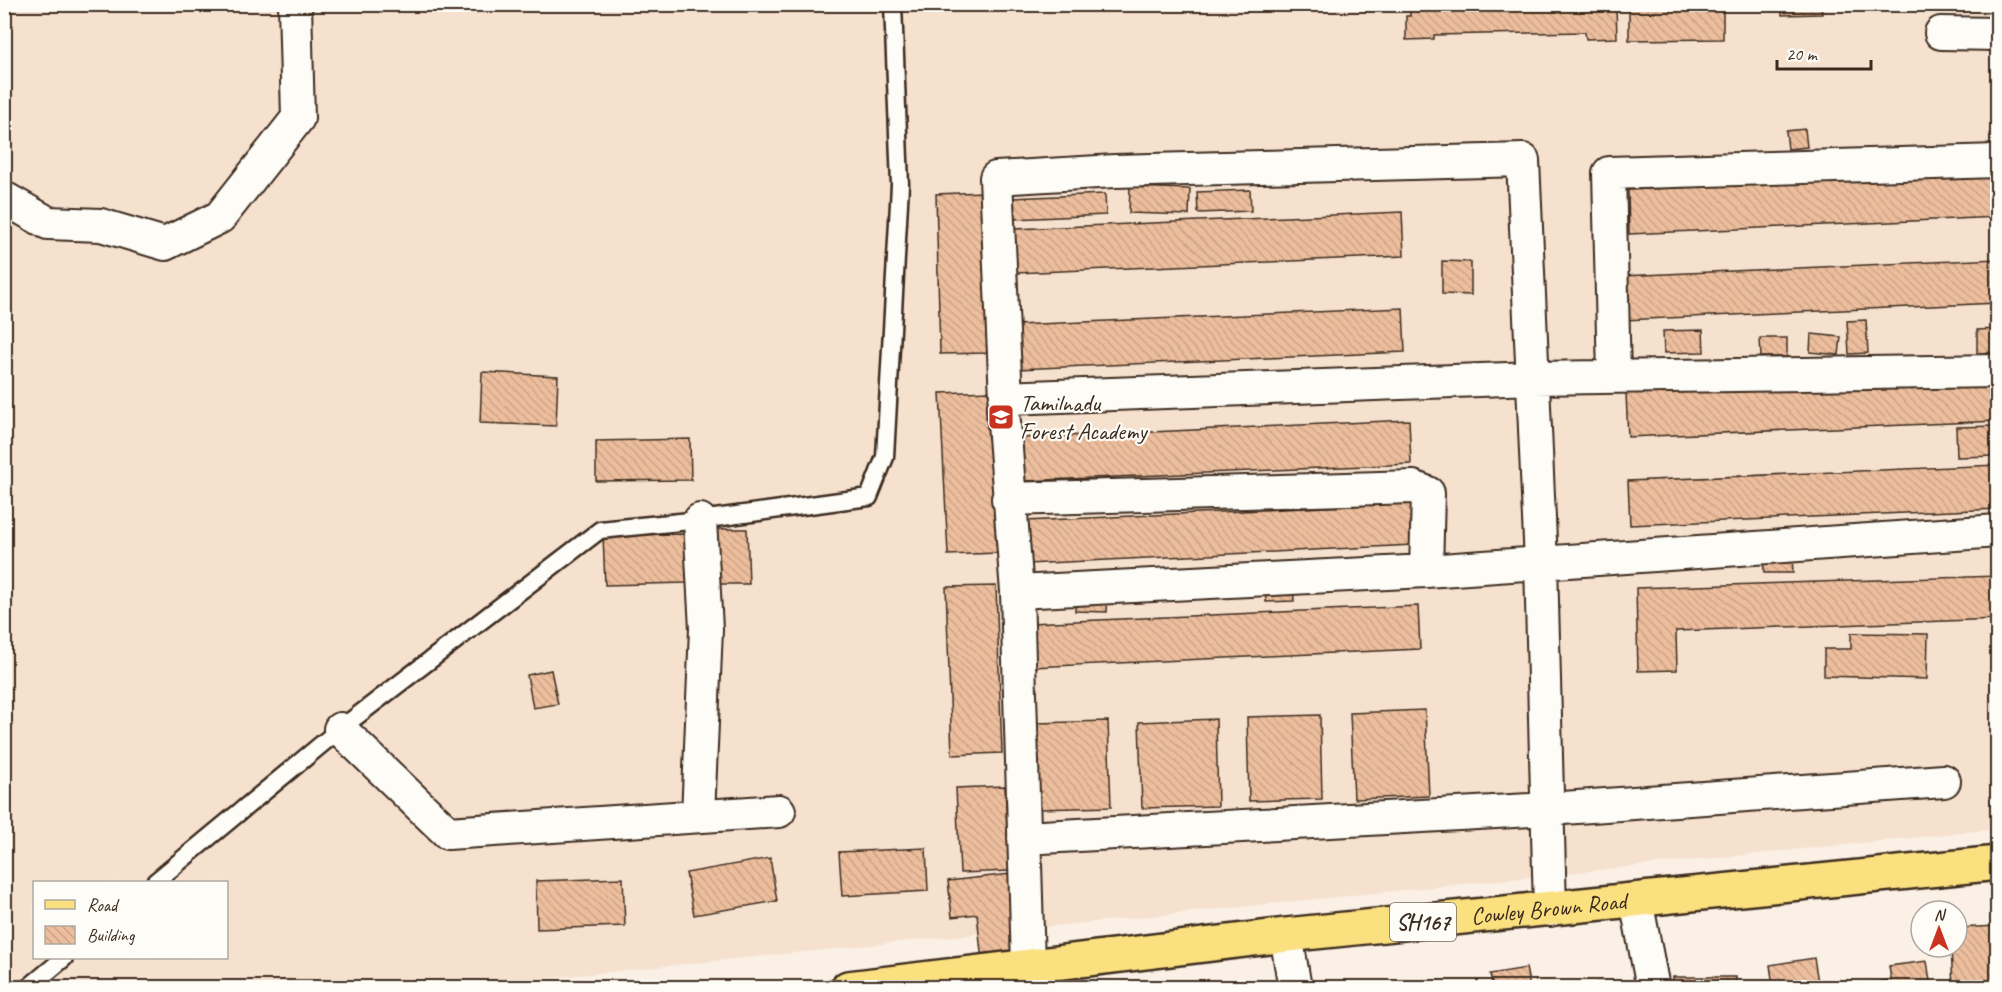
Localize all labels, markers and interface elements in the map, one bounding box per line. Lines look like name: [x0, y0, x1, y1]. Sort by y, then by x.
scale bar: [1777, 33, 1872, 71]
text: 20 m: [1786, 43, 1819, 65]
place label: Tamilnadu Forest Academy: [1020, 388, 1148, 446]
school or university icon: Tamilnadu Forest Academy: [986, 402, 1016, 432]
legend: [33, 881, 228, 959]
street label: Cowley Brown Road: [1469, 885, 1631, 931]
text: Road: [87, 894, 120, 916]
north arrow: [1909, 899, 1969, 959]
road number: SH167: [1390, 903, 1456, 941]
text: N: [1934, 905, 1947, 925]
text: Building: [87, 924, 136, 946]

